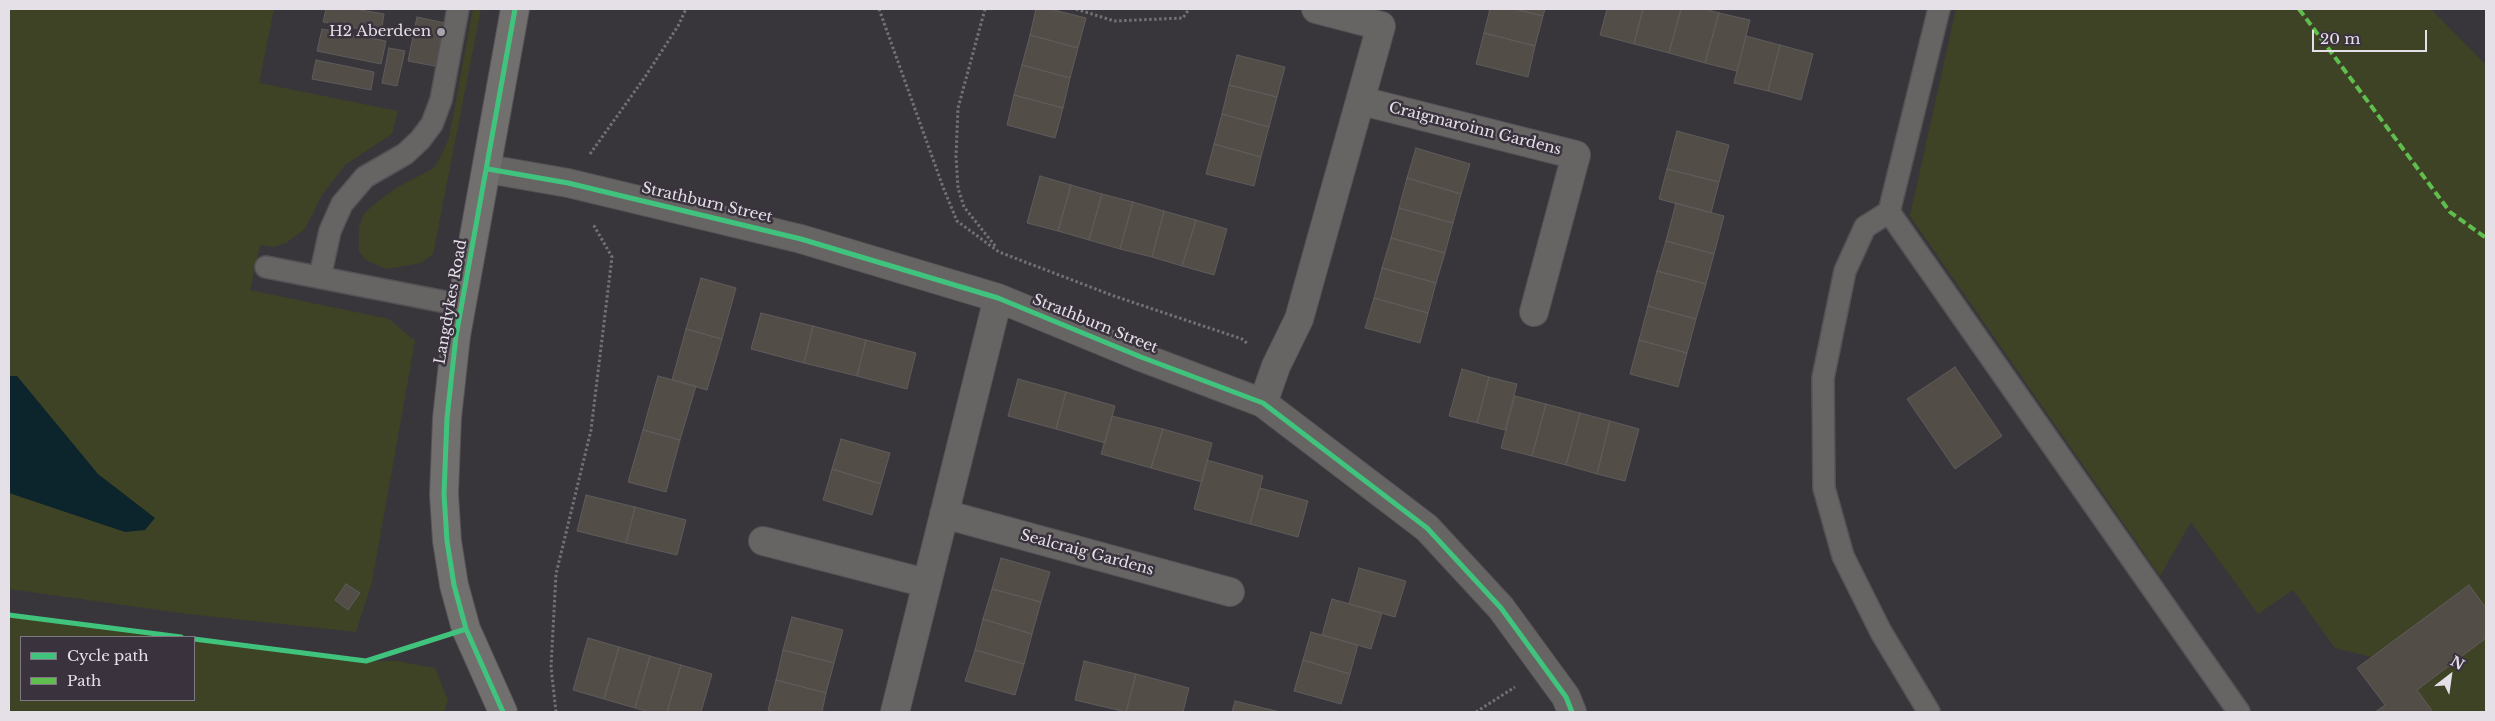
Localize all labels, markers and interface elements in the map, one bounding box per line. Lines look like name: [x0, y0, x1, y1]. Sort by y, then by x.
scale bar: [2315, 20, 2430, 52]
place label: H2 Aberdeen: [329, 23, 431, 41]
marker: H2 Aberdeen: [435, 26, 447, 38]
text: 20 m: [2320, 29, 2360, 48]
street label: Craigmaroinn Gardens: [1387, 99, 1563, 159]
street label: Strathburn Street: [640, 179, 774, 227]
street label: Langdykes Road: [431, 238, 471, 366]
street label: Strathburn Street: [1030, 291, 1160, 357]
street label: Sealcraig Gardens: [1018, 527, 1156, 579]
legend: [20, 636, 195, 701]
text: Cycle path: [67, 646, 149, 665]
north arrow: [2425, 651, 2475, 701]
text: N: [2447, 652, 2468, 674]
text: Path: [67, 671, 101, 690]

